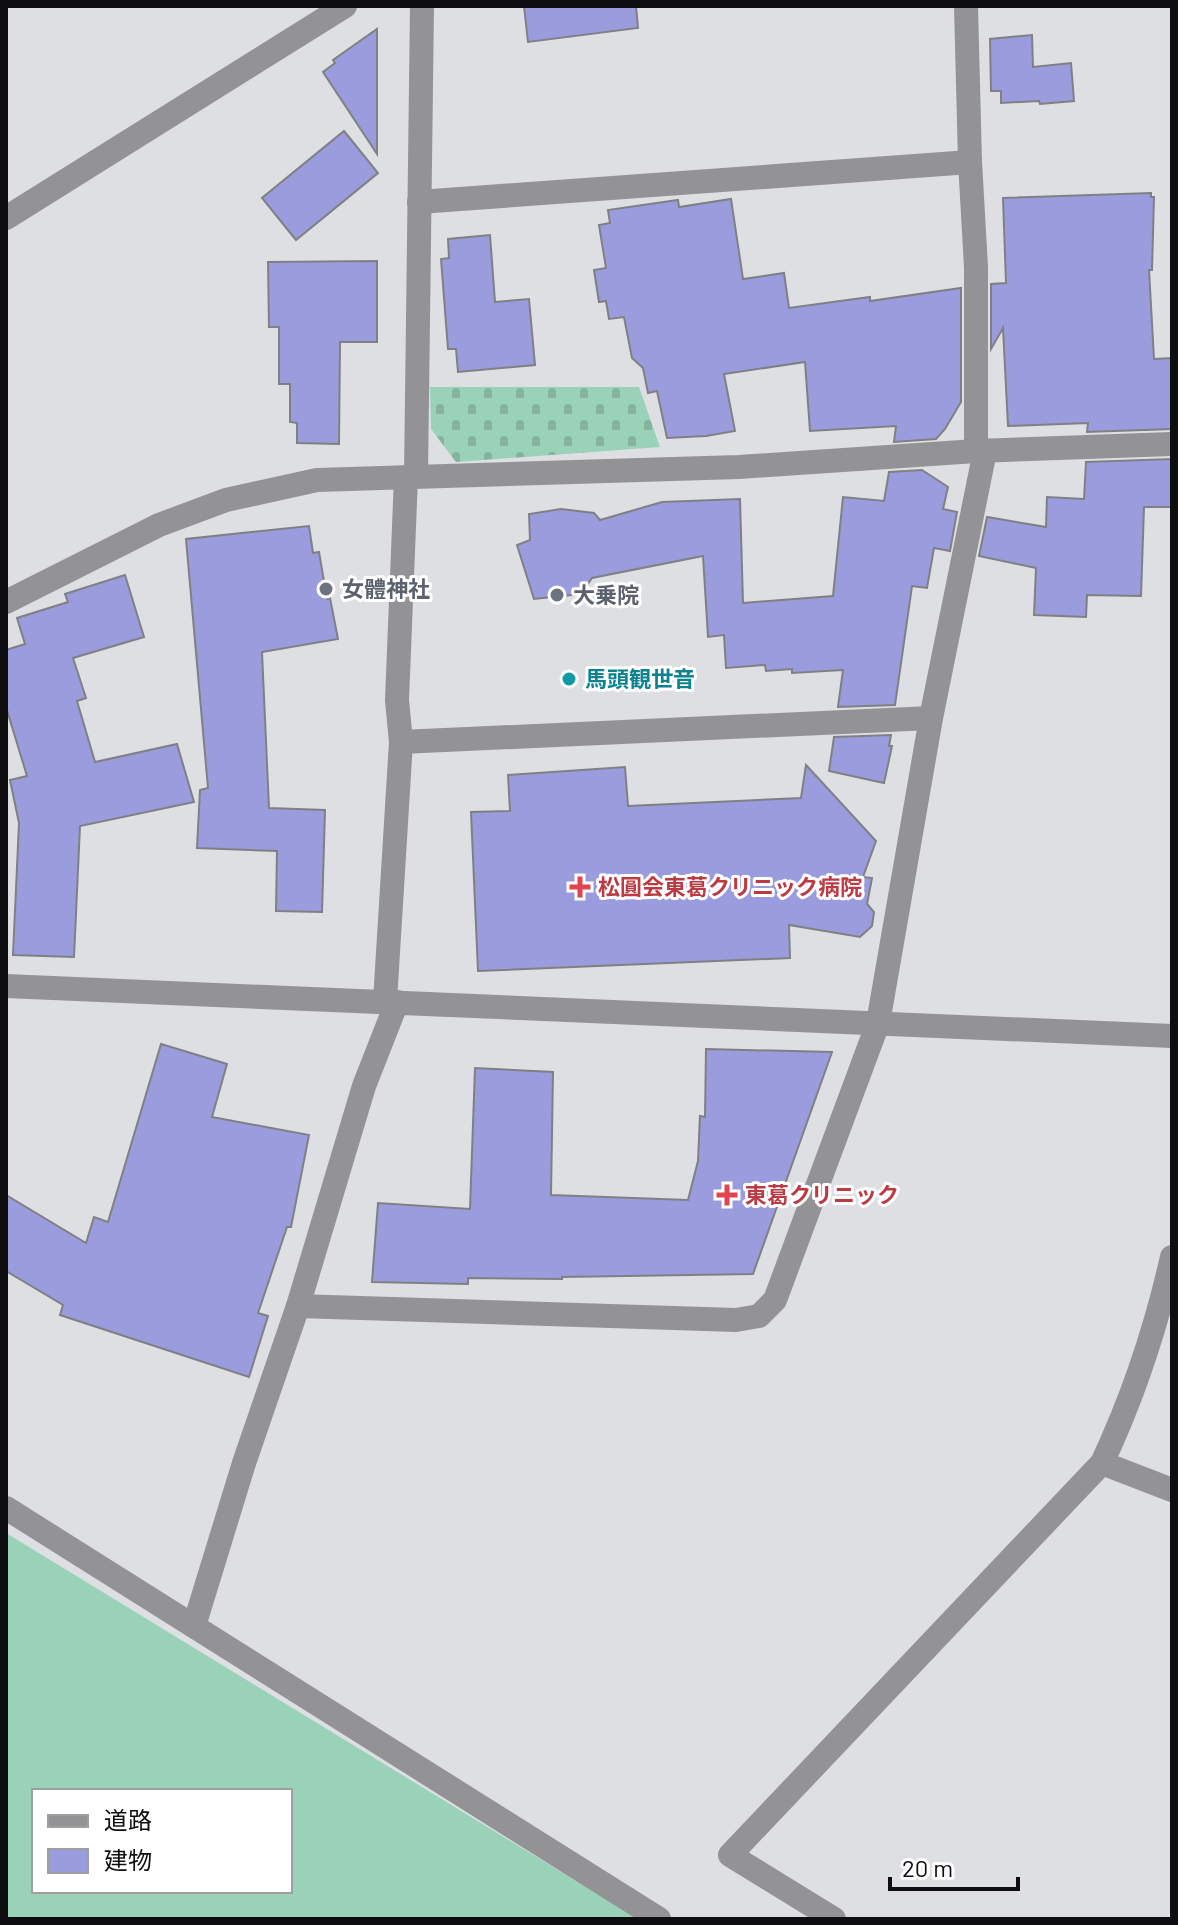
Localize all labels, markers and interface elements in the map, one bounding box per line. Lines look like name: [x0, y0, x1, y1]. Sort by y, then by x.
place label: 女體神社: [342, 575, 430, 601]
marker: 女體神社: [317, 580, 335, 598]
place label: 大乗院: [573, 581, 639, 607]
marker: 大乗院: [548, 586, 566, 604]
place label: 馬頭観世音: [585, 665, 695, 691]
marker: 馬頭観世音: [560, 670, 578, 688]
place label: 松圓会東葛クリニック病院: [598, 873, 862, 899]
marker: 松圓会東葛クリニック病院: [569, 876, 591, 898]
place label: 東葛クリニック: [745, 1181, 899, 1207]
marker: 東葛クリニック: [716, 1184, 738, 1206]
legend: [32, 1789, 292, 1893]
text: 道路: [104, 1805, 152, 1834]
scale bar: [890, 1841, 1018, 1891]
text: 建物: [104, 1845, 152, 1874]
text: 20 m: [902, 1853, 953, 1882]

